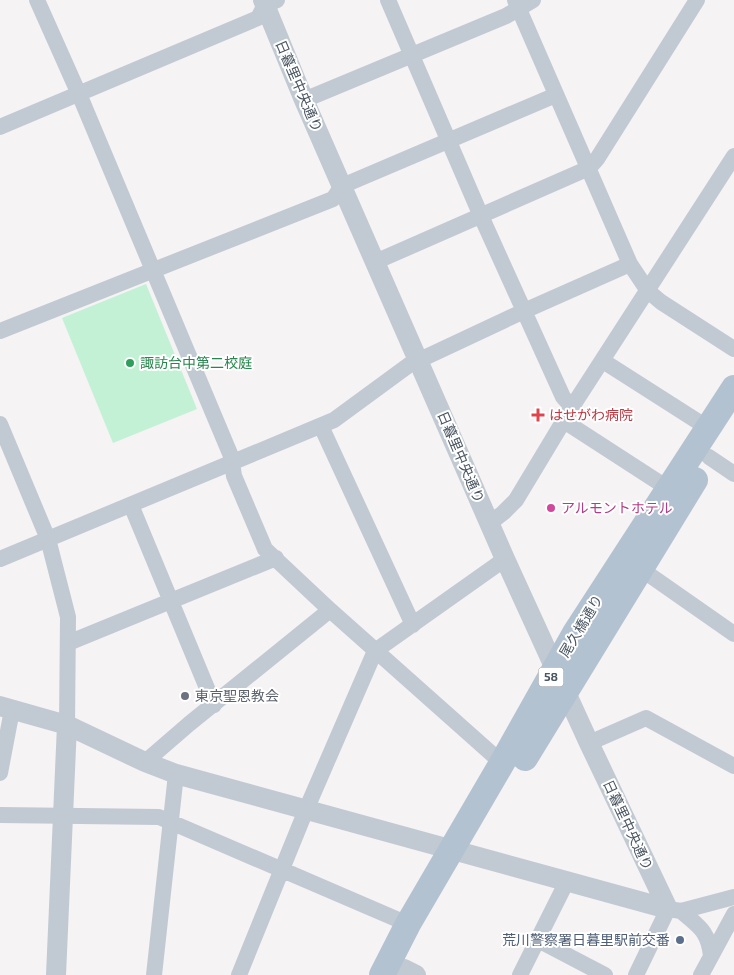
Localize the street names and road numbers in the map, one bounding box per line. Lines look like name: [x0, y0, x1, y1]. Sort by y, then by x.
street label: 日暮里中央通り: [272, 37, 326, 134]
street label: 日暮里中央通り: [434, 408, 488, 505]
street label: 尾久橋通り: [555, 591, 606, 660]
road number: 58: [538, 668, 564, 686]
street label: 日暮里中央通り: [600, 777, 657, 873]

